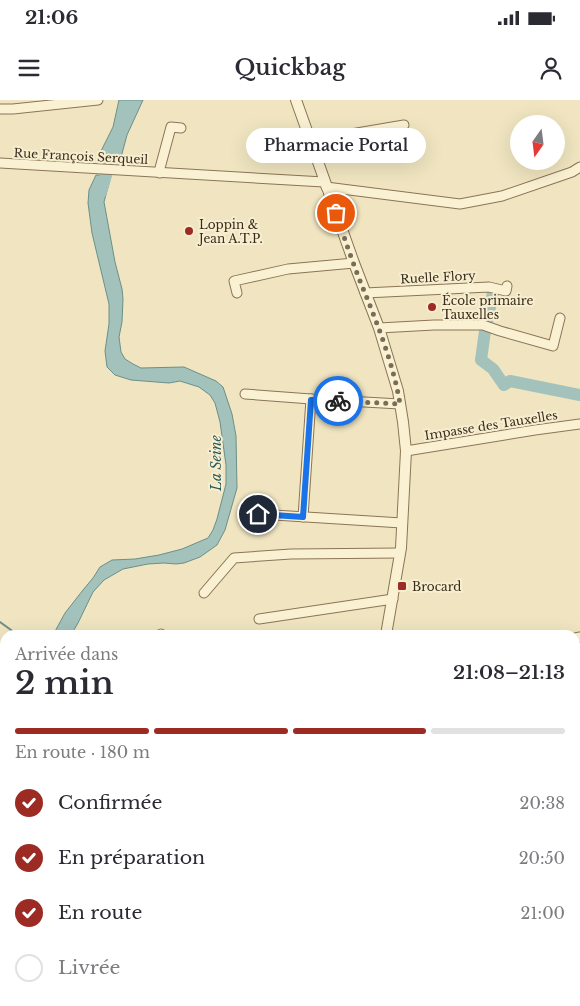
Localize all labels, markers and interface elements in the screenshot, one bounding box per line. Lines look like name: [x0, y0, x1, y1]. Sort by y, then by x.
text: 21:06: [25, 6, 78, 29]
icon: menu: [15, 54, 43, 82]
text: Quickbag: [234, 54, 346, 81]
icon: person: [537, 54, 565, 82]
north arrow: [510, 115, 565, 170]
map controls: [510, 115, 565, 170]
callout: Pharmacie Portal: [246, 128, 426, 163]
text: Pharmacie Portal: [264, 135, 408, 155]
street label: Rue François Serqueil: [13, 145, 149, 167]
pin: [315, 192, 357, 234]
icon: bag: [322, 199, 350, 227]
place label: Loppin & Jean A.T.P.: [197, 217, 263, 246]
marker: Loppin & Jean A.T.P.: [183, 225, 195, 237]
street label: Ruelle Flory: [400, 268, 477, 286]
place label: École primaire Tauxelles: [442, 292, 533, 322]
marker: École primaire Tauxelles: [426, 301, 438, 313]
courier: [313, 376, 363, 426]
icon: bike: [324, 387, 352, 415]
street label: Impasse des Tauxelles: [423, 407, 559, 443]
water label: La Seine: [207, 434, 225, 492]
pin: [237, 493, 279, 535]
icon: home: [244, 500, 272, 528]
place label: Brocard: [412, 579, 461, 594]
marker: Brocard: [396, 580, 408, 592]
text: Arrivée dans: [15, 644, 118, 664]
text: 21:08–21:13: [453, 661, 565, 684]
text: 2 min: [15, 663, 114, 703]
text: En route · 180 m: [15, 742, 150, 762]
icon: check: [15, 789, 43, 817]
text: Confirmée: [58, 791, 162, 814]
text: 20:38: [520, 793, 565, 813]
icon: check: [15, 844, 43, 872]
text: En préparation: [58, 846, 205, 869]
text: 20:50: [519, 848, 565, 868]
icon: check: [15, 899, 43, 927]
text: En route: [58, 901, 142, 924]
text: 21:00: [521, 903, 565, 923]
text: Livrée: [58, 956, 120, 979]

